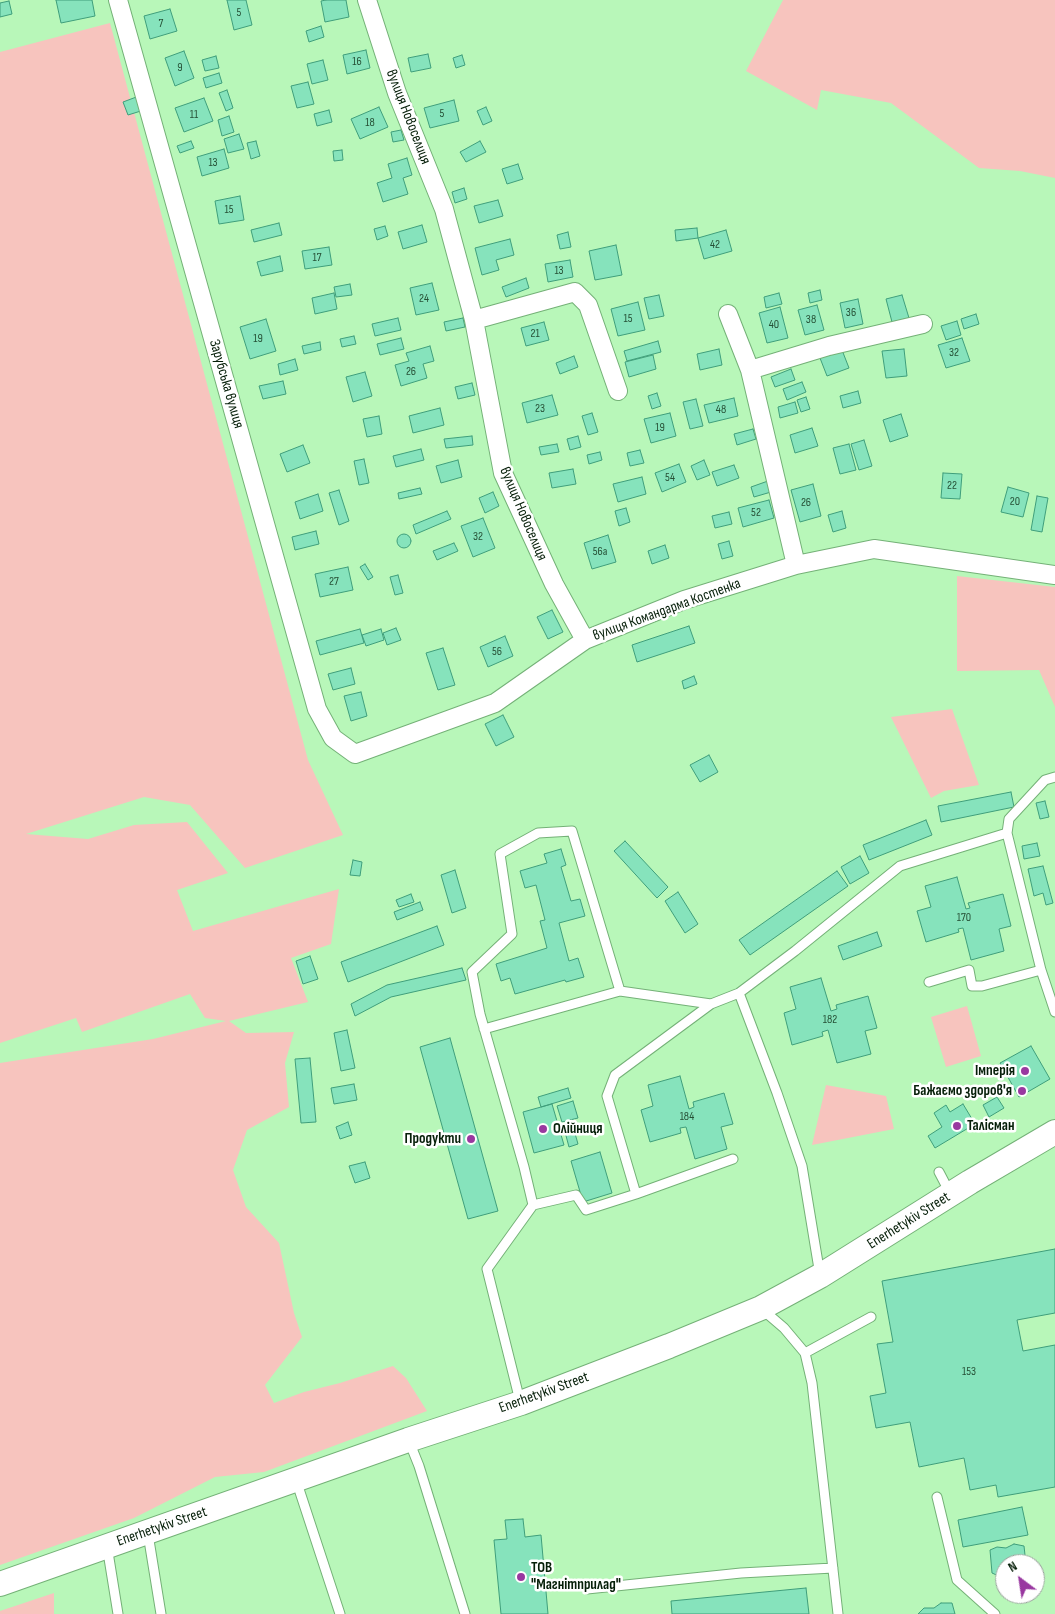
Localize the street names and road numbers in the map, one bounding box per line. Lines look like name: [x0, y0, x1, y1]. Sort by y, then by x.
street label: вулиця Новоселиця: [382, 67, 434, 167]
street label: Зарубська вулиця: [205, 337, 247, 431]
street label: вулиця Новоселиця: [495, 464, 551, 564]
street label: вулиця Командарма Костенка: [591, 575, 743, 645]
street label: Enerhetykiv Street: [864, 1188, 954, 1254]
street label: Enerhetykiv Street: [497, 1368, 591, 1418]
street label: Enerhetykiv Street: [115, 1503, 209, 1551]

